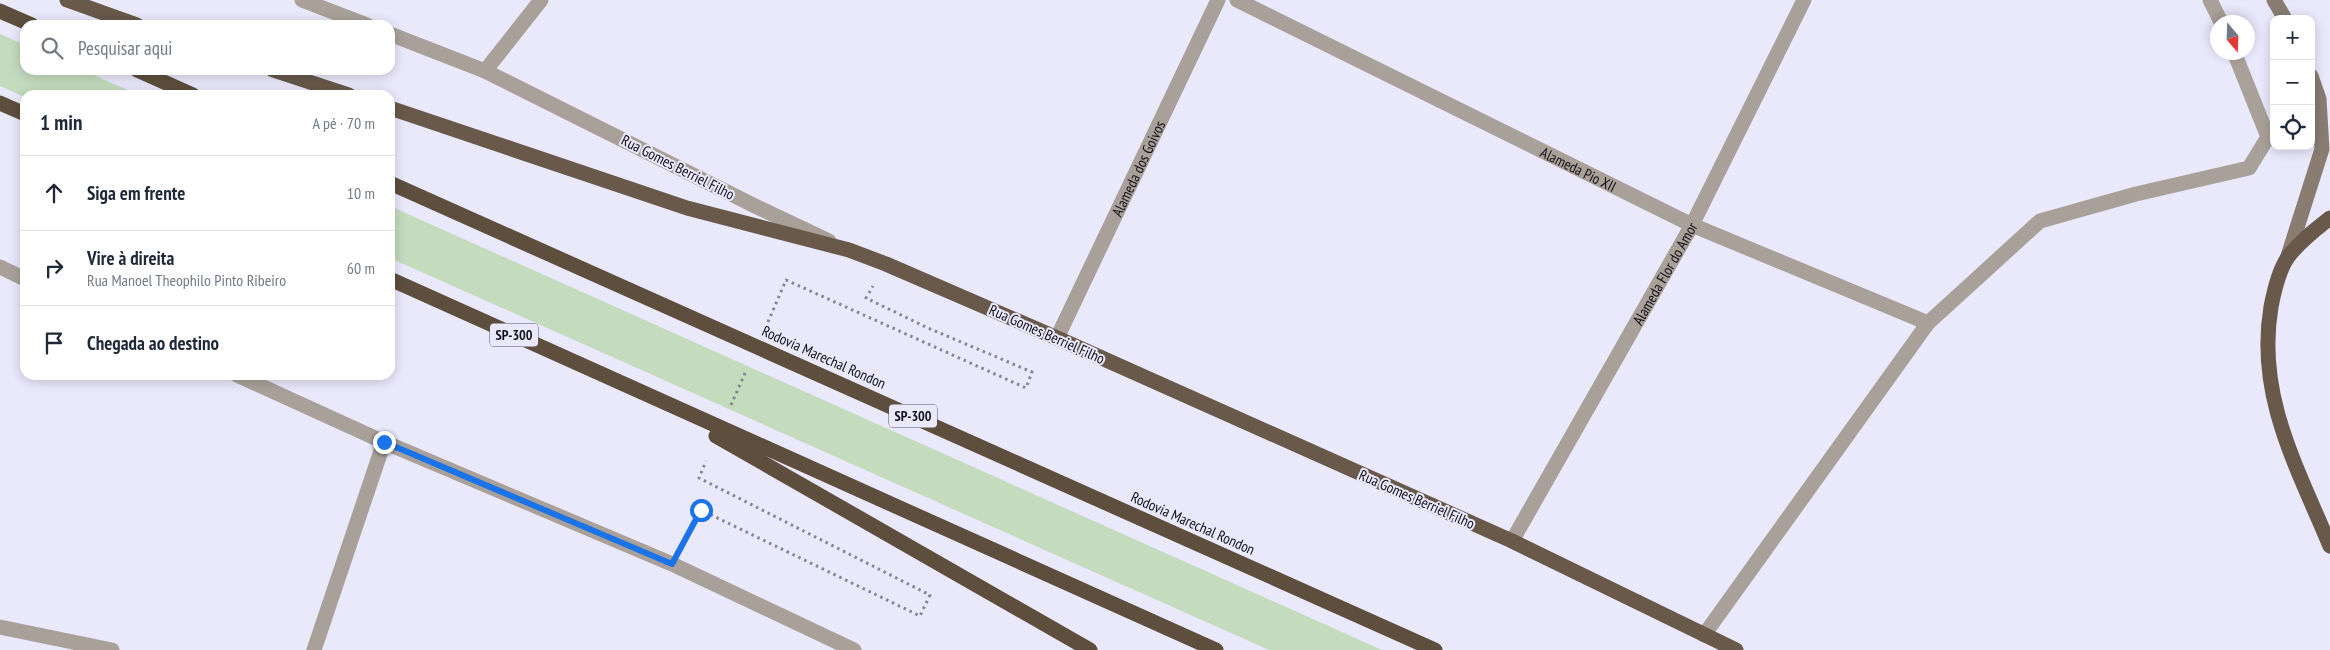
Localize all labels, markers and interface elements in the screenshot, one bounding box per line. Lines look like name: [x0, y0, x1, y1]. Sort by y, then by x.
north arrow: [2210, 15, 2255, 60]
map controls: [2270, 15, 2315, 150]
button: +: [2270, 15, 2315, 60]
search box: [20, 20, 395, 75]
icon: search: [38, 34, 66, 62]
text: Pesquisar aqui: [78, 36, 172, 60]
button: −: [2270, 60, 2315, 105]
button: locate: [2270, 105, 2315, 150]
text: 1 min: [40, 109, 82, 136]
text: A pé · 70 m: [313, 113, 375, 133]
street label: Alameda dos Goivos: [1107, 117, 1169, 219]
street label: Rua Gomes Berriel Filho: [618, 130, 738, 204]
street label: Alameda Pio XII: [1537, 142, 1620, 196]
icon: ahead: [40, 179, 68, 207]
text: Siga em frente: [87, 181, 185, 205]
text: 10 m: [347, 183, 375, 203]
street label: Alameda Flor do Amor: [1628, 218, 1702, 328]
text: Vire à direita: [87, 246, 174, 270]
icon: right: [40, 254, 68, 282]
text: 60 m: [347, 258, 375, 278]
text: Rua Manoel Theophilo Pinto Ribeiro: [87, 270, 286, 290]
street label: Rua Gomes Berriel Filho: [986, 300, 1108, 368]
street label: Rodovia Marechal Rondon: [759, 321, 889, 393]
road number: SP-300: [490, 324, 538, 346]
icon: arrive: [40, 329, 68, 357]
text: Chegada ao destino: [87, 331, 219, 355]
road number: SP-300: [889, 404, 937, 428]
route end: [373, 431, 396, 454]
street label: Rua Gomes Berriel Filho: [1356, 465, 1478, 533]
street label: Rodovia Marechal Rondon: [1128, 487, 1258, 559]
route start: [690, 499, 713, 522]

